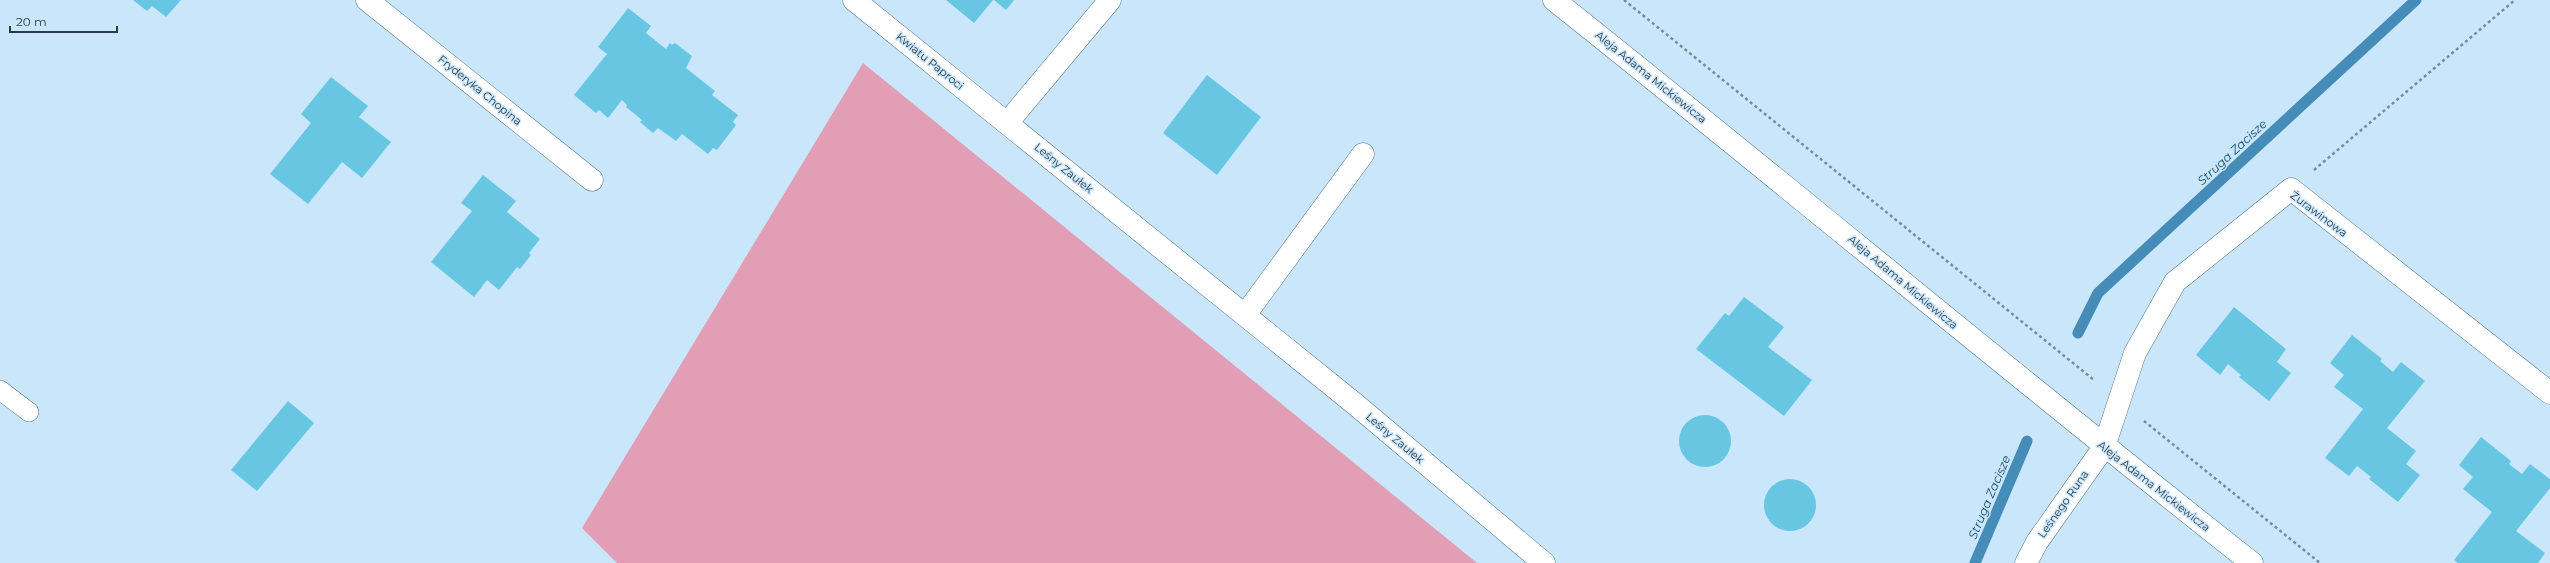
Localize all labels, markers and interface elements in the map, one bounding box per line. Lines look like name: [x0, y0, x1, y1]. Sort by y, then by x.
scale bar: [10, 8, 117, 34]
text: 20 m: [16, 14, 47, 29]
street label: Aleja Adama Mickiewicza: [1593, 28, 1709, 126]
street label: Kwiatu Paproci: [893, 29, 967, 93]
street label: Fryderyka Chopina: [435, 52, 525, 128]
water label: Struga Zacisze: [2194, 116, 2270, 188]
street label: Leśny Zaułek: [1032, 140, 1097, 196]
street label: Żurawinowa: [2288, 188, 2350, 240]
street label: Aleja Adama Mickiewicza: [1845, 232, 1961, 332]
street label: Leśny Zaułek: [1363, 410, 1427, 467]
street label: Aleja Adama Mickiewicza: [2095, 438, 2213, 534]
water label: Struga Zacisze: [1965, 453, 2013, 541]
street label: Leśnego Runa: [2035, 468, 2091, 540]

